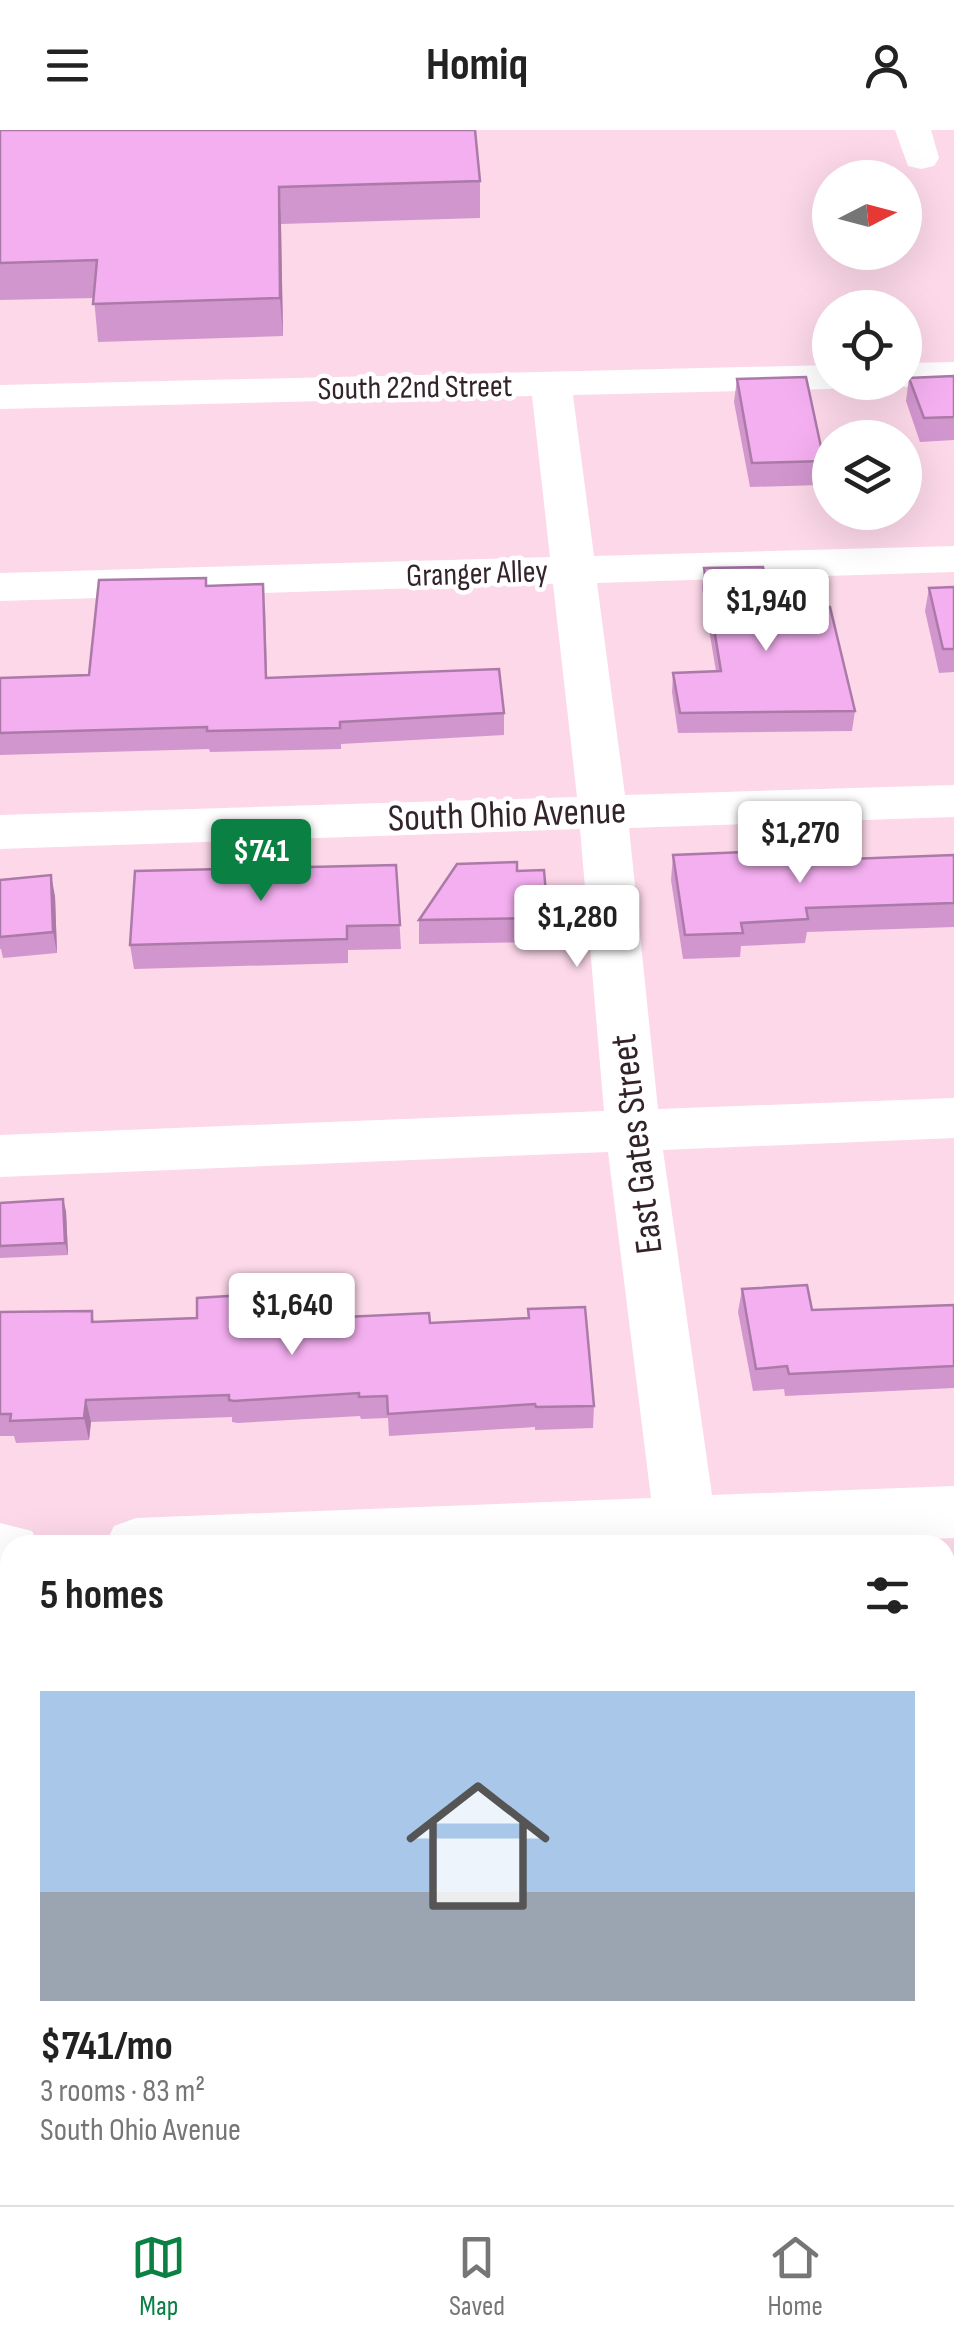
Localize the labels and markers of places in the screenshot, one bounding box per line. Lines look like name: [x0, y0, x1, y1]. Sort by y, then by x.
pin: $1,940: [685, 569, 847, 654]
pin: $1,270: [719, 801, 881, 886]
pin: $741: [202, 819, 320, 904]
pin: $1,280: [496, 885, 658, 970]
pin: $1,640: [211, 1273, 373, 1358]

